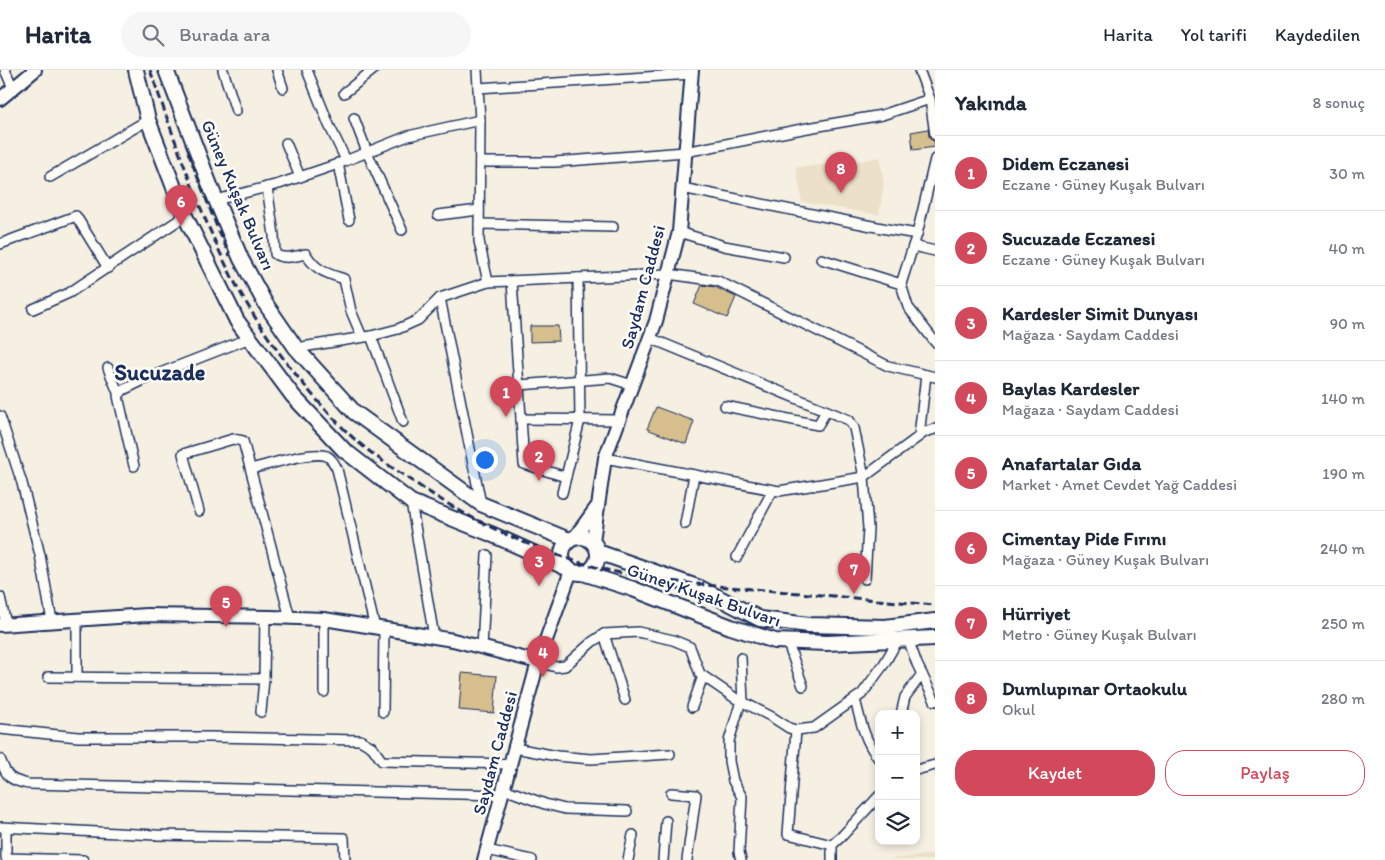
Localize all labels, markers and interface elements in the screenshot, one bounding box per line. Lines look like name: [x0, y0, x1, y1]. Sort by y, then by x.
search box: [121, 12, 471, 57]
text: Harita: [25, 20, 91, 49]
icon: search: [139, 21, 167, 49]
text: Burada ara: [179, 23, 270, 46]
text: Harita: [1103, 24, 1153, 46]
text: Yol tarifi: [1181, 24, 1247, 46]
text: Kaydedilen: [1275, 24, 1360, 46]
text: Yakında: [955, 90, 1027, 115]
text: 8 sonuç: [1313, 93, 1365, 112]
street label: Güney Kuşak Bulvarı: [196, 117, 280, 273]
pin: 8: [825, 152, 857, 193]
text: Didem Eczanesi: [1002, 152, 1129, 175]
text: 1: [967, 164, 975, 183]
text: 30 m: [1329, 164, 1365, 183]
text: Eczane · Güney Kuşak Bulvarı: [1002, 175, 1205, 194]
pin: 6: [165, 185, 197, 226]
street label: Saydam Caddesi: [616, 223, 670, 351]
text: Sucuzade Eczanesi: [1002, 227, 1155, 250]
text: 2: [967, 239, 975, 258]
text: 40 m: [1328, 239, 1365, 258]
text: Eczane · Güney Kuşak Bulvarı: [1002, 250, 1205, 269]
text: Kardesler Simit Dunyası: [1002, 302, 1198, 325]
text: 3: [967, 314, 975, 333]
text: 90 m: [1330, 314, 1365, 333]
text: Mağaza · Saydam Caddesi: [1002, 325, 1179, 344]
district label: Sucuzade: [115, 359, 205, 386]
pin: 1: [490, 376, 522, 417]
text: Baylas Kardesler: [1002, 377, 1139, 400]
text: 4: [966, 389, 976, 408]
text: 140 m: [1321, 389, 1365, 408]
text: Mağaza · Saydam Caddesi: [1002, 400, 1179, 419]
pin: 2: [523, 440, 555, 481]
your location: [472, 447, 498, 473]
text: Anafartalar Gıda: [1002, 452, 1141, 475]
text: 5: [967, 464, 975, 483]
text: 190 m: [1322, 464, 1365, 483]
text: Market · Amet Cevdet Yağ Caddesi: [1002, 475, 1237, 494]
text: Cimentay Pide Fırını: [1002, 527, 1166, 550]
text: 6: [967, 539, 975, 558]
text: 240 m: [1320, 539, 1365, 558]
pin: 3: [523, 545, 555, 586]
text: Mağaza · Güney Kuşak Bulvarı: [1002, 550, 1209, 569]
pin: 7: [838, 553, 870, 594]
street label: Güney Kuşak Bulvarı: [624, 558, 784, 632]
pin: 5: [210, 586, 242, 627]
text: Hürriyet: [1002, 602, 1070, 625]
text: 7: [967, 614, 975, 633]
text: 250 m: [1321, 614, 1365, 633]
text: Metro · Güney Kuşak Bulvarı: [1002, 625, 1197, 644]
pin: 4: [527, 636, 559, 677]
text: Dumlupınar Ortaokulu: [1002, 677, 1187, 700]
street label: Saydam Caddesi: [468, 689, 522, 817]
text: 8: [967, 689, 975, 708]
text: 280 m: [1321, 689, 1365, 708]
text: Okul: [1002, 700, 1035, 719]
map controls: [875, 710, 920, 845]
button: +: [875, 710, 920, 755]
button: Kaydet: [955, 750, 1155, 796]
button: Paylaş: [1165, 750, 1365, 796]
button: −: [875, 755, 920, 800]
button: layers: [875, 800, 920, 845]

